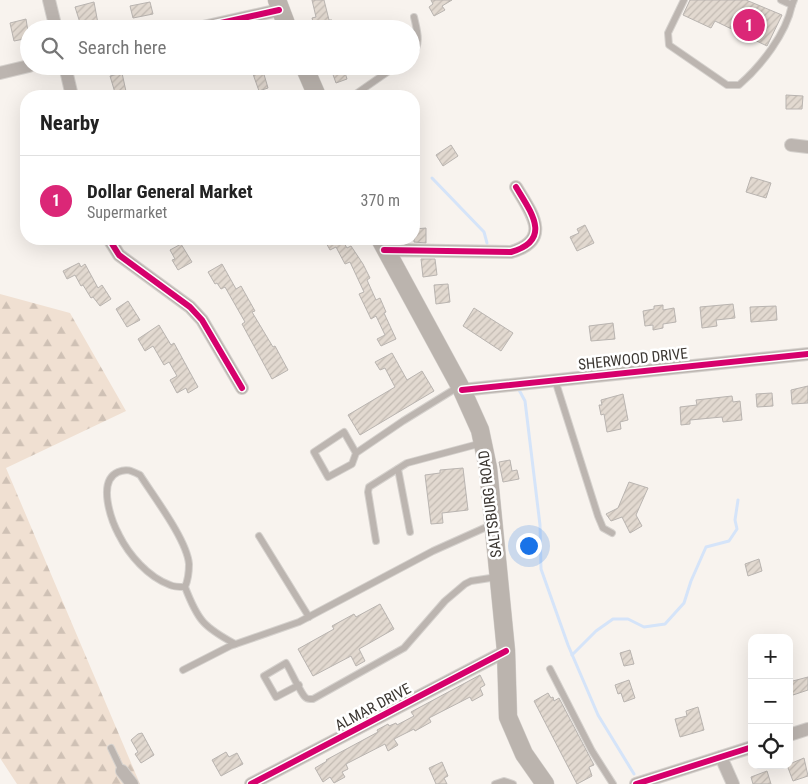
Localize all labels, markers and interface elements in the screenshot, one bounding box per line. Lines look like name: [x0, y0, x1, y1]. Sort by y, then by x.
pin: 1: [733, 6, 765, 44]
search box: [20, 20, 420, 75]
icon: search: [38, 34, 66, 62]
text: Search here: [78, 36, 166, 59]
text: Nearby: [40, 111, 99, 135]
text: Dollar General Market: [87, 180, 253, 203]
text: 1: [52, 191, 60, 210]
text: 370 m: [361, 191, 400, 210]
text: Supermarket: [87, 203, 167, 222]
street label: SHERWOOD DRIVE: [577, 344, 689, 374]
street label: SALTSBURG ROAD: [474, 449, 506, 559]
your location: [516, 533, 542, 559]
map controls: [748, 634, 793, 769]
button: +: [748, 634, 793, 679]
street label: ALMAR DRIVE: [332, 679, 414, 735]
button: −: [748, 679, 793, 724]
button: locate: [748, 724, 793, 769]

